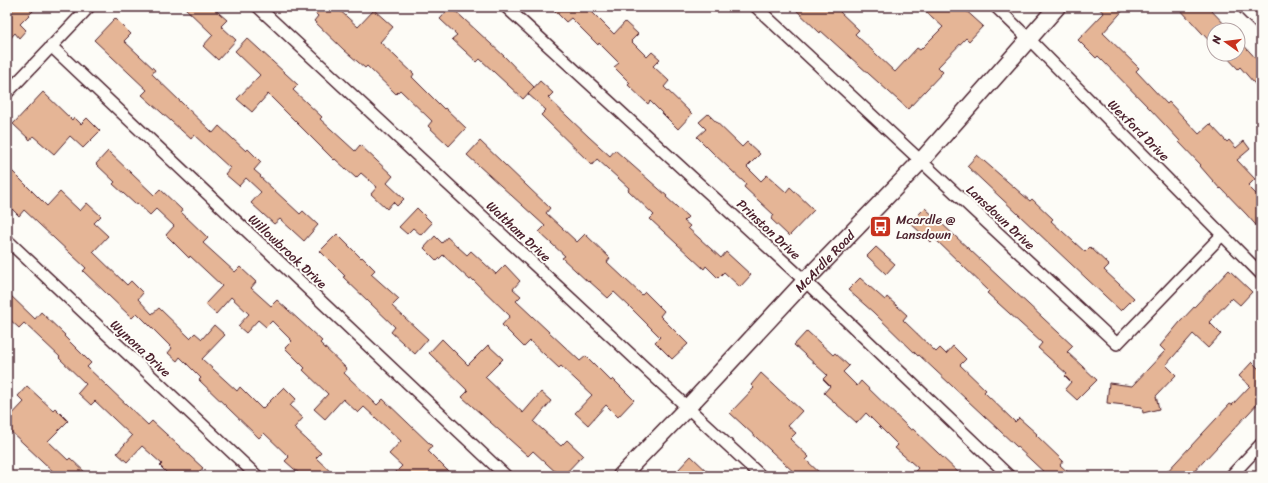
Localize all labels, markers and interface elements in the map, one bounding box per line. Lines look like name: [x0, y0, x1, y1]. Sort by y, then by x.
north arrow: [1206, 22, 1246, 62]
text: N: [1206, 33, 1227, 47]
street label: Wexford Drive: [1102, 94, 1175, 167]
street label: Lansdown Drive: [961, 179, 1041, 256]
street label: Prinston Drive: [731, 193, 806, 266]
street label: Waltham Drive: [481, 195, 557, 268]
street label: Willowbrook Drive: [243, 208, 333, 294]
place label: Mcardle @ Lansdown: [896, 208, 956, 246]
bus stop icon: Mcardle @ Lansdown: [867, 213, 893, 239]
street label: McArdle Road: [789, 224, 861, 298]
street label: Wynona Drive: [105, 314, 177, 383]

